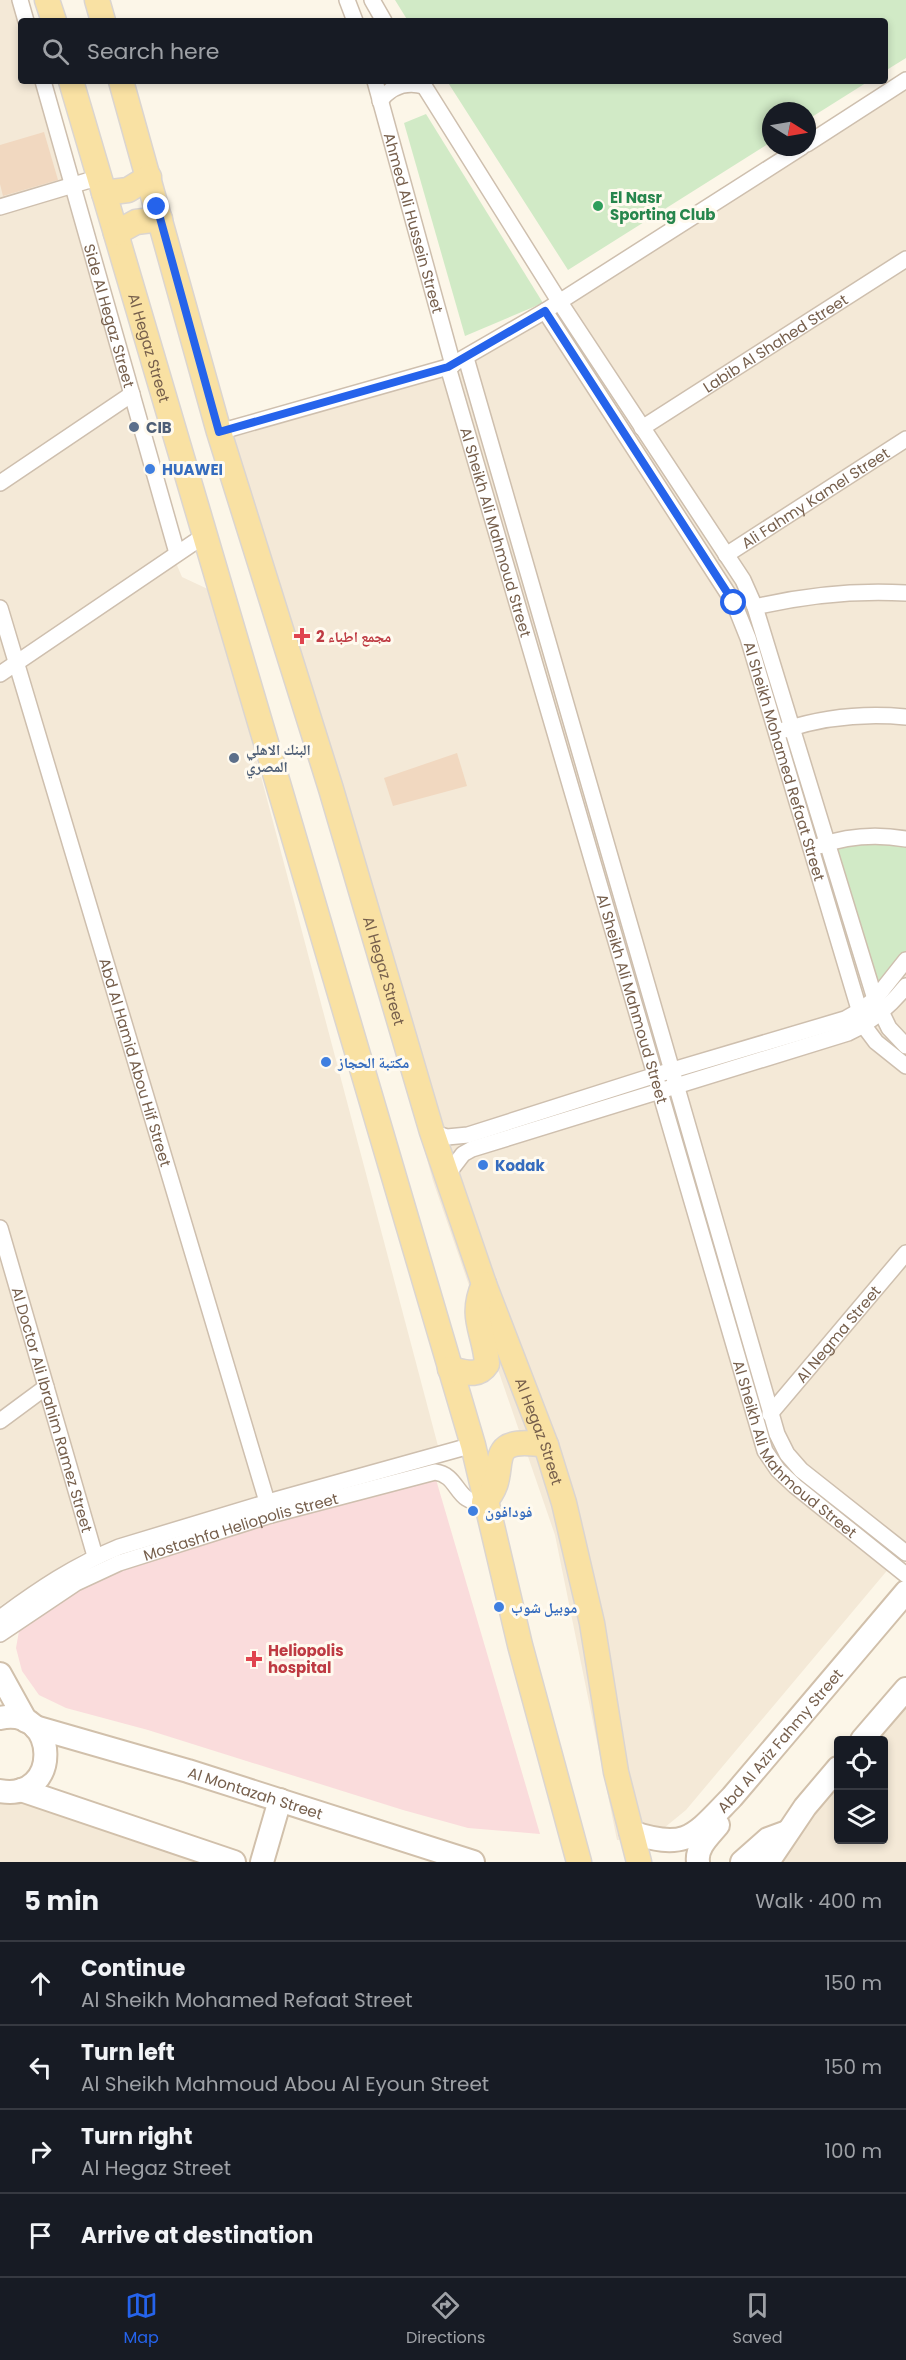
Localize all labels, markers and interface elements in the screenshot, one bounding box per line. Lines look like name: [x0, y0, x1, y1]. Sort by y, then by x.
search box: [18, 18, 888, 84]
icon: search: [39, 35, 72, 68]
text: Search here: [87, 36, 220, 67]
north arrow: [762, 102, 816, 156]
street label: Ahmed Ali Hussein Street: [379, 130, 449, 315]
place label: El Nasr Sporting Club: [610, 187, 716, 225]
route end: [143, 193, 169, 219]
marker: El Nasr Sporting Club: [591, 199, 605, 213]
street label: Side Al Hegaz Street: [79, 241, 140, 390]
street label: Labib Al Shahed Street: [699, 289, 852, 397]
street label: Al Hegaz Street: [124, 291, 176, 405]
place label: CIB: [146, 417, 172, 438]
marker: CIB: [127, 420, 141, 434]
street label: Al Sheikh Ali Mahmoud Street: [456, 425, 537, 639]
street label: Ali Fahmy Kamel Street: [737, 442, 893, 553]
place label: HUAWEI: [162, 459, 223, 480]
marker: HUAWEI: [143, 462, 157, 476]
route start: [720, 589, 746, 615]
place label: مجمع اطباء 2: [316, 626, 391, 647]
marker: مجمع اطباء 2: [293, 627, 311, 645]
street label: Al Sheikh Mohamed Refaat Street: [739, 639, 831, 883]
place label: البنك الاهلي المصري: [246, 739, 311, 778]
marker: البنك الاهلي المصري: [227, 751, 241, 765]
street label: Al Sheikh Ali Mahmoud Street: [592, 891, 673, 1106]
street label: Al Hegaz Street: [359, 914, 410, 1028]
street label: Abd Al Hamid Abou Hif Street: [95, 955, 177, 1169]
place label: مكتبة الحجاز: [337, 1052, 409, 1073]
marker: مكتبة الحجاز: [319, 1055, 333, 1069]
place label: Kodak: [495, 1155, 545, 1176]
marker: Kodak: [476, 1158, 490, 1172]
street label: Al Negma Street: [791, 1281, 885, 1387]
street label: Al Doctor Ali Ibrahim Ramez Street: [7, 1284, 98, 1535]
street label: Al Sheikh Ali Mahmoud Street: [728, 1358, 862, 1542]
street label: Al Hegaz Street: [510, 1374, 568, 1487]
street label: Mostashfa Heliopolis Street: [141, 1487, 340, 1565]
place label: فودافون: [485, 1501, 532, 1522]
marker: فودافون: [466, 1504, 480, 1518]
place label: موبيل شوب: [511, 1597, 577, 1618]
marker: موبيل شوب: [492, 1600, 506, 1614]
place label: Heliopolis hospital: [268, 1640, 344, 1678]
marker: Heliopolis hospital: [245, 1650, 263, 1668]
street label: Abd Al Aziz Fahmy Street: [712, 1664, 847, 1817]
map controls: [834, 1736, 888, 1844]
button: locate: [834, 1736, 888, 1790]
street label: Al Montazah Street: [185, 1761, 325, 1824]
button: layers: [834, 1790, 888, 1844]
text: 5 min: [24, 1883, 99, 1919]
text: Walk · 400 m: [755, 1887, 882, 1915]
text: Continue: [81, 1953, 185, 1984]
icon: ahead: [24, 1967, 57, 2000]
text: 150 m: [825, 1969, 882, 1997]
text: Al Sheikh Mohamed Refaat Street: [81, 1986, 413, 2014]
text: Turn left: [81, 2037, 175, 2068]
icon: left: [24, 2051, 57, 2084]
text: 150 m: [825, 2053, 882, 2081]
text: Al Sheikh Mahmoud Abou Al Eyoun Street: [81, 2070, 489, 2098]
text: Turn right: [81, 2121, 192, 2152]
icon: right: [24, 2135, 57, 2168]
text: 100 m: [825, 2137, 882, 2165]
text: Al Hegaz Street: [81, 2154, 231, 2182]
icon: arrive: [24, 2219, 57, 2252]
text: Arrive at destination: [81, 2220, 313, 2251]
tab: Map: [124, 2289, 159, 2350]
tab: Directions: [406, 2289, 485, 2350]
tab: Saved: [733, 2289, 782, 2350]

